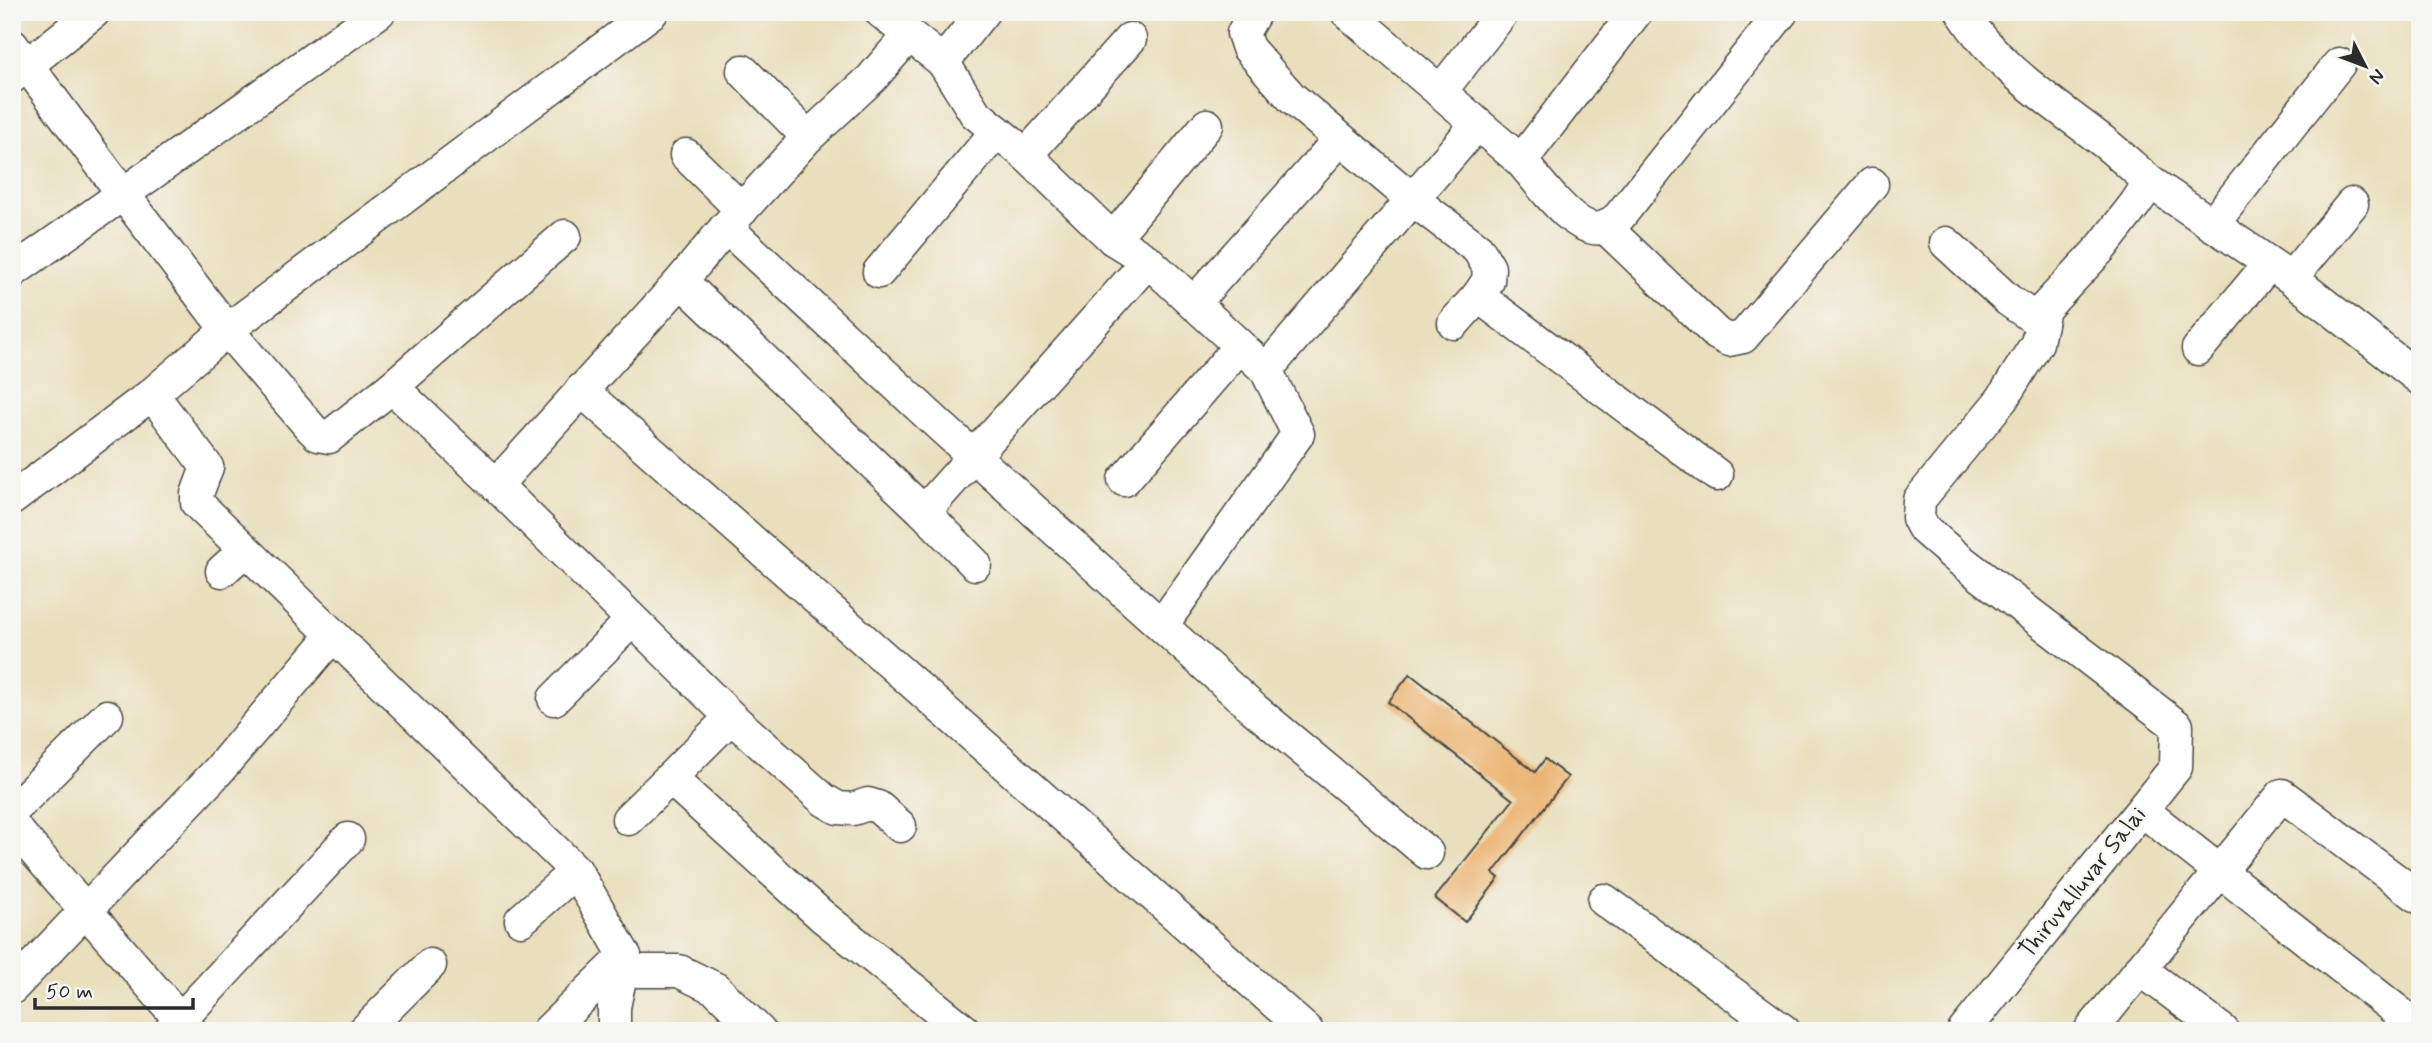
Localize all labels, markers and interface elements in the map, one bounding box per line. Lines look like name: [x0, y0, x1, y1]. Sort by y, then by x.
north arrow: [2330, 32, 2400, 102]
text: N: [2363, 63, 2390, 89]
street label: Thiruvalluvar Salai: [2012, 801, 2154, 965]
scale bar: [35, 966, 192, 1010]
text: 50 m: [46, 978, 93, 1006]

